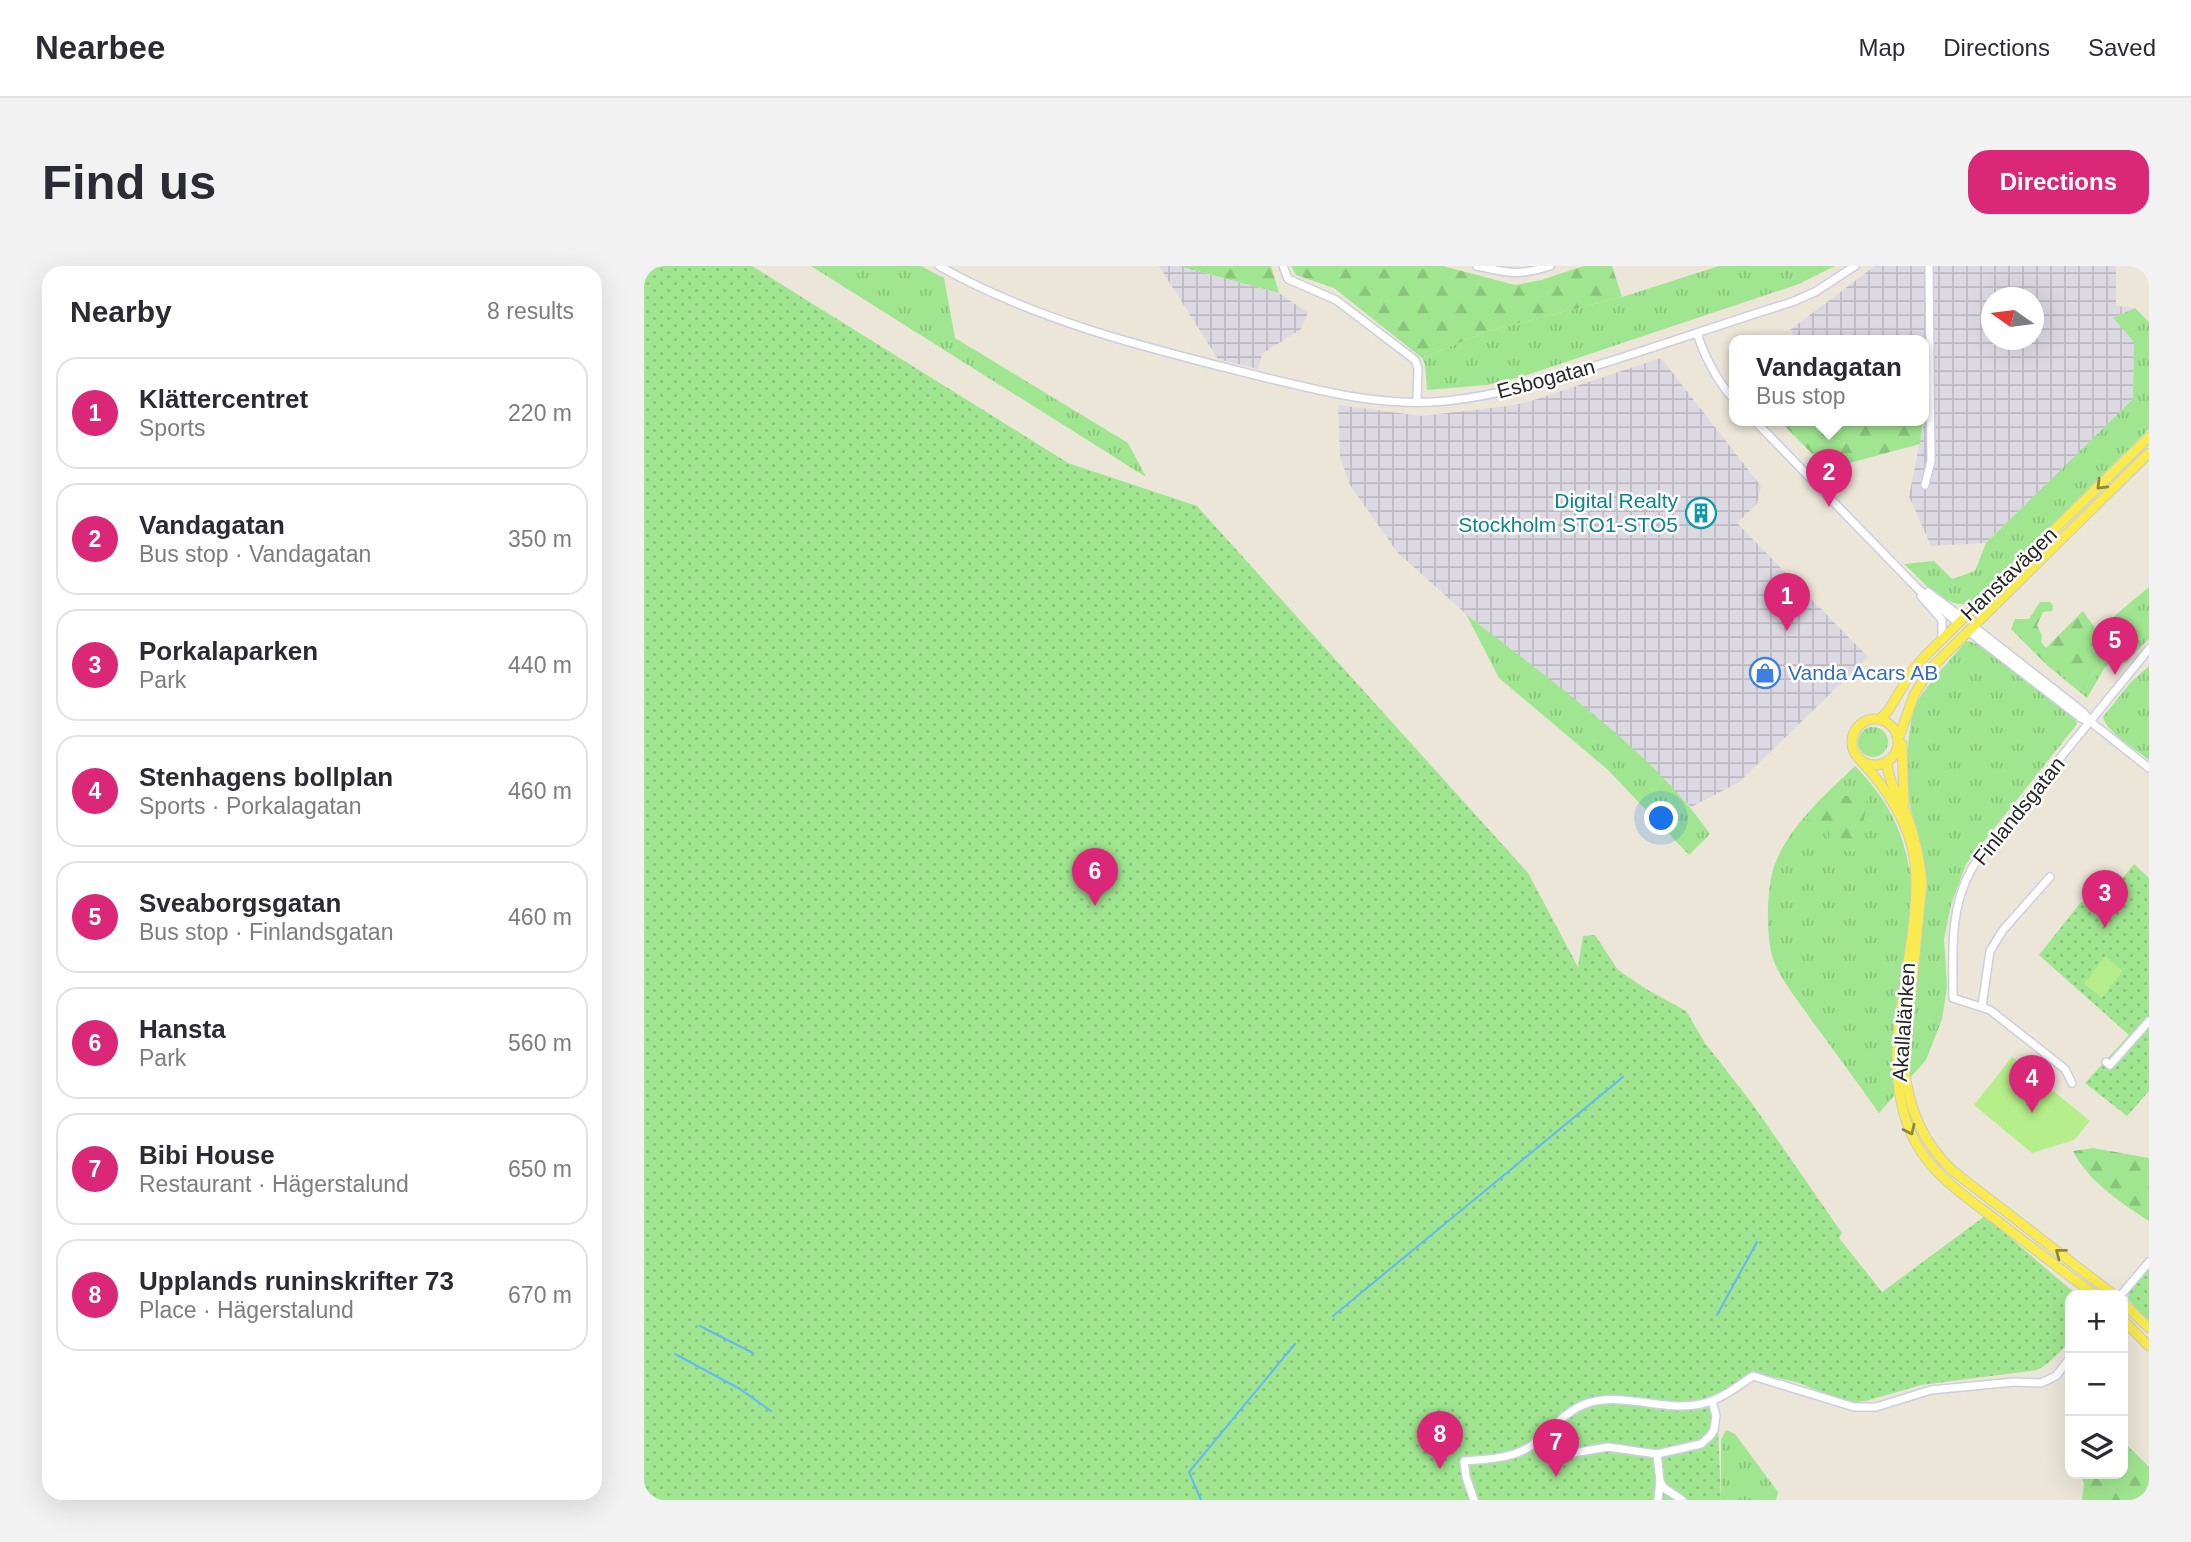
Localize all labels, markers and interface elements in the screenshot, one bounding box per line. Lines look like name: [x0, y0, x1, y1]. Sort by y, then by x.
text: Nearbee: [35, 29, 165, 66]
text: Map: [1859, 34, 1905, 61]
text: Directions: [1943, 34, 2050, 61]
text: Saved: [2088, 34, 2156, 61]
button: Directions: [1968, 150, 2149, 214]
text: Find us: [42, 155, 216, 209]
north arrow: [1981, 287, 2044, 350]
text: Nearby: [70, 295, 172, 328]
text: 8 results: [487, 298, 574, 324]
popup: [1729, 335, 1929, 426]
text: Vandagatan: [1756, 352, 1902, 382]
street label: Esbogatan: [1494, 354, 1597, 403]
text: Bus stop: [1756, 383, 1846, 409]
text: Klättercentret: [139, 384, 308, 414]
text: 1: [89, 400, 101, 426]
text: 220 m: [508, 400, 572, 426]
text: Sports: [139, 415, 205, 441]
pin: 2: [1806, 449, 1852, 507]
one-way arrow: [2096, 477, 2109, 490]
place label: Digital Realty Stockholm STO1-STO5: [1458, 489, 1678, 536]
building icon: Digital Realty Stockholm STO1-STO5: [1684, 496, 1718, 530]
text: Vandagatan: [139, 510, 285, 540]
street label: Hanstavägen: [1956, 522, 2061, 625]
text: 2: [89, 526, 101, 552]
text: 350 m: [508, 526, 572, 552]
text: Bus stop · Vandagatan: [139, 541, 371, 567]
pin: 1: [1764, 573, 1810, 631]
pin: 5: [2092, 617, 2138, 675]
text: Porkalaparken: [139, 636, 318, 666]
text: 3: [89, 652, 101, 678]
text: 440 m: [508, 652, 572, 678]
shop icon: Vanda Acars AB: [1748, 656, 1782, 690]
place label: Vanda Acars AB: [1788, 661, 1938, 684]
text: Park: [139, 667, 186, 693]
street label: Finlandsgatan: [1968, 752, 2069, 869]
text: Stenhagens bollplan: [139, 762, 393, 792]
text: 4: [89, 778, 101, 804]
text: 460 m: [508, 778, 572, 804]
text: Sports · Porkalagatan: [139, 793, 361, 819]
your location: [1644, 801, 1678, 835]
pin: 6: [1072, 848, 1118, 906]
pin: 3: [2082, 870, 2128, 928]
text: Sveaborgsgatan: [139, 888, 341, 918]
text: 5: [89, 904, 101, 930]
text: 460 m: [508, 904, 572, 930]
text: Bus stop · Finlandsgatan: [139, 919, 393, 945]
street label: Akallalänken: [1888, 962, 1919, 1082]
text: Hansta: [139, 1014, 226, 1044]
text: 6: [89, 1030, 101, 1056]
text: 560 m: [508, 1030, 572, 1056]
text: Park: [139, 1045, 186, 1071]
pin: 4: [2009, 1055, 2055, 1113]
one-way arrow: [1902, 1123, 1916, 1135]
text: Bibi House: [139, 1140, 275, 1170]
text: 7: [89, 1156, 101, 1182]
text: 650 m: [508, 1156, 572, 1182]
text: Restaurant · Hägerstalund: [139, 1171, 409, 1197]
one-way arrow: [2056, 1248, 2068, 1261]
text: Upplands runinskrifter 73: [139, 1266, 454, 1296]
text: 8: [89, 1282, 101, 1308]
text: 670 m: [508, 1282, 572, 1308]
map controls: [2065, 1290, 2128, 1479]
button: +: [2065, 1290, 2128, 1353]
text: Place · Hägerstalund: [139, 1297, 354, 1323]
button: −: [2065, 1353, 2128, 1416]
pin: 8: [1417, 1411, 1463, 1469]
button: layers: [2065, 1416, 2128, 1479]
pin: 7: [1533, 1419, 1579, 1477]

